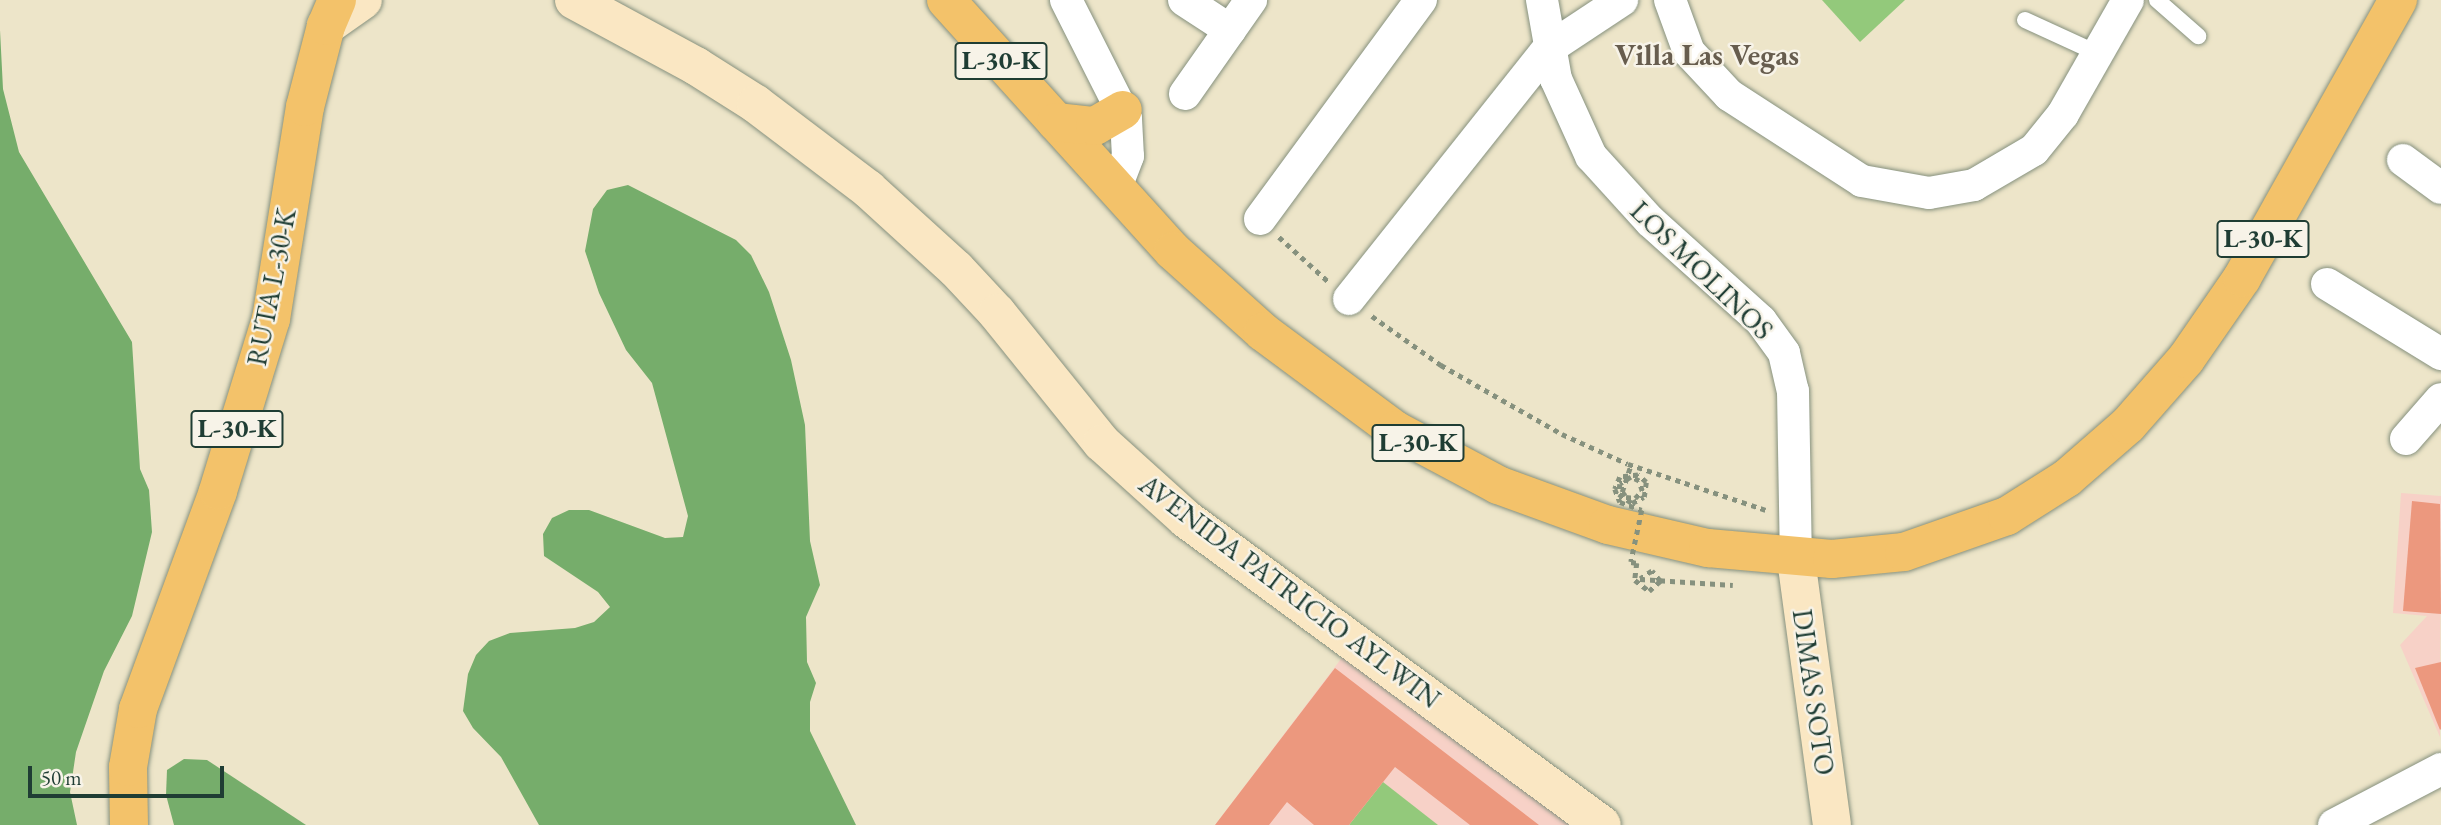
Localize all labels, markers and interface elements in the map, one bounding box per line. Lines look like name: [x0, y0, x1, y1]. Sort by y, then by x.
district label: Villa Las Vegas: [1615, 37, 1799, 73]
road number: L-30-K: [954, 38, 1048, 83]
street label: LOS MOLINOS: [1624, 194, 1780, 346]
street label: RUTA L-30-K: [239, 205, 303, 369]
road number: L-30-K: [2216, 216, 2310, 262]
road number: L-30-K: [190, 406, 284, 452]
road number: L-30-K: [1371, 420, 1465, 466]
street label: AVENIDA PATRICIO AYLWIN: [1133, 467, 1447, 715]
street label: DIMAS SOTO: [1786, 607, 1842, 777]
scale bar: [32, 752, 228, 796]
text: 50 m: [41, 764, 82, 791]

